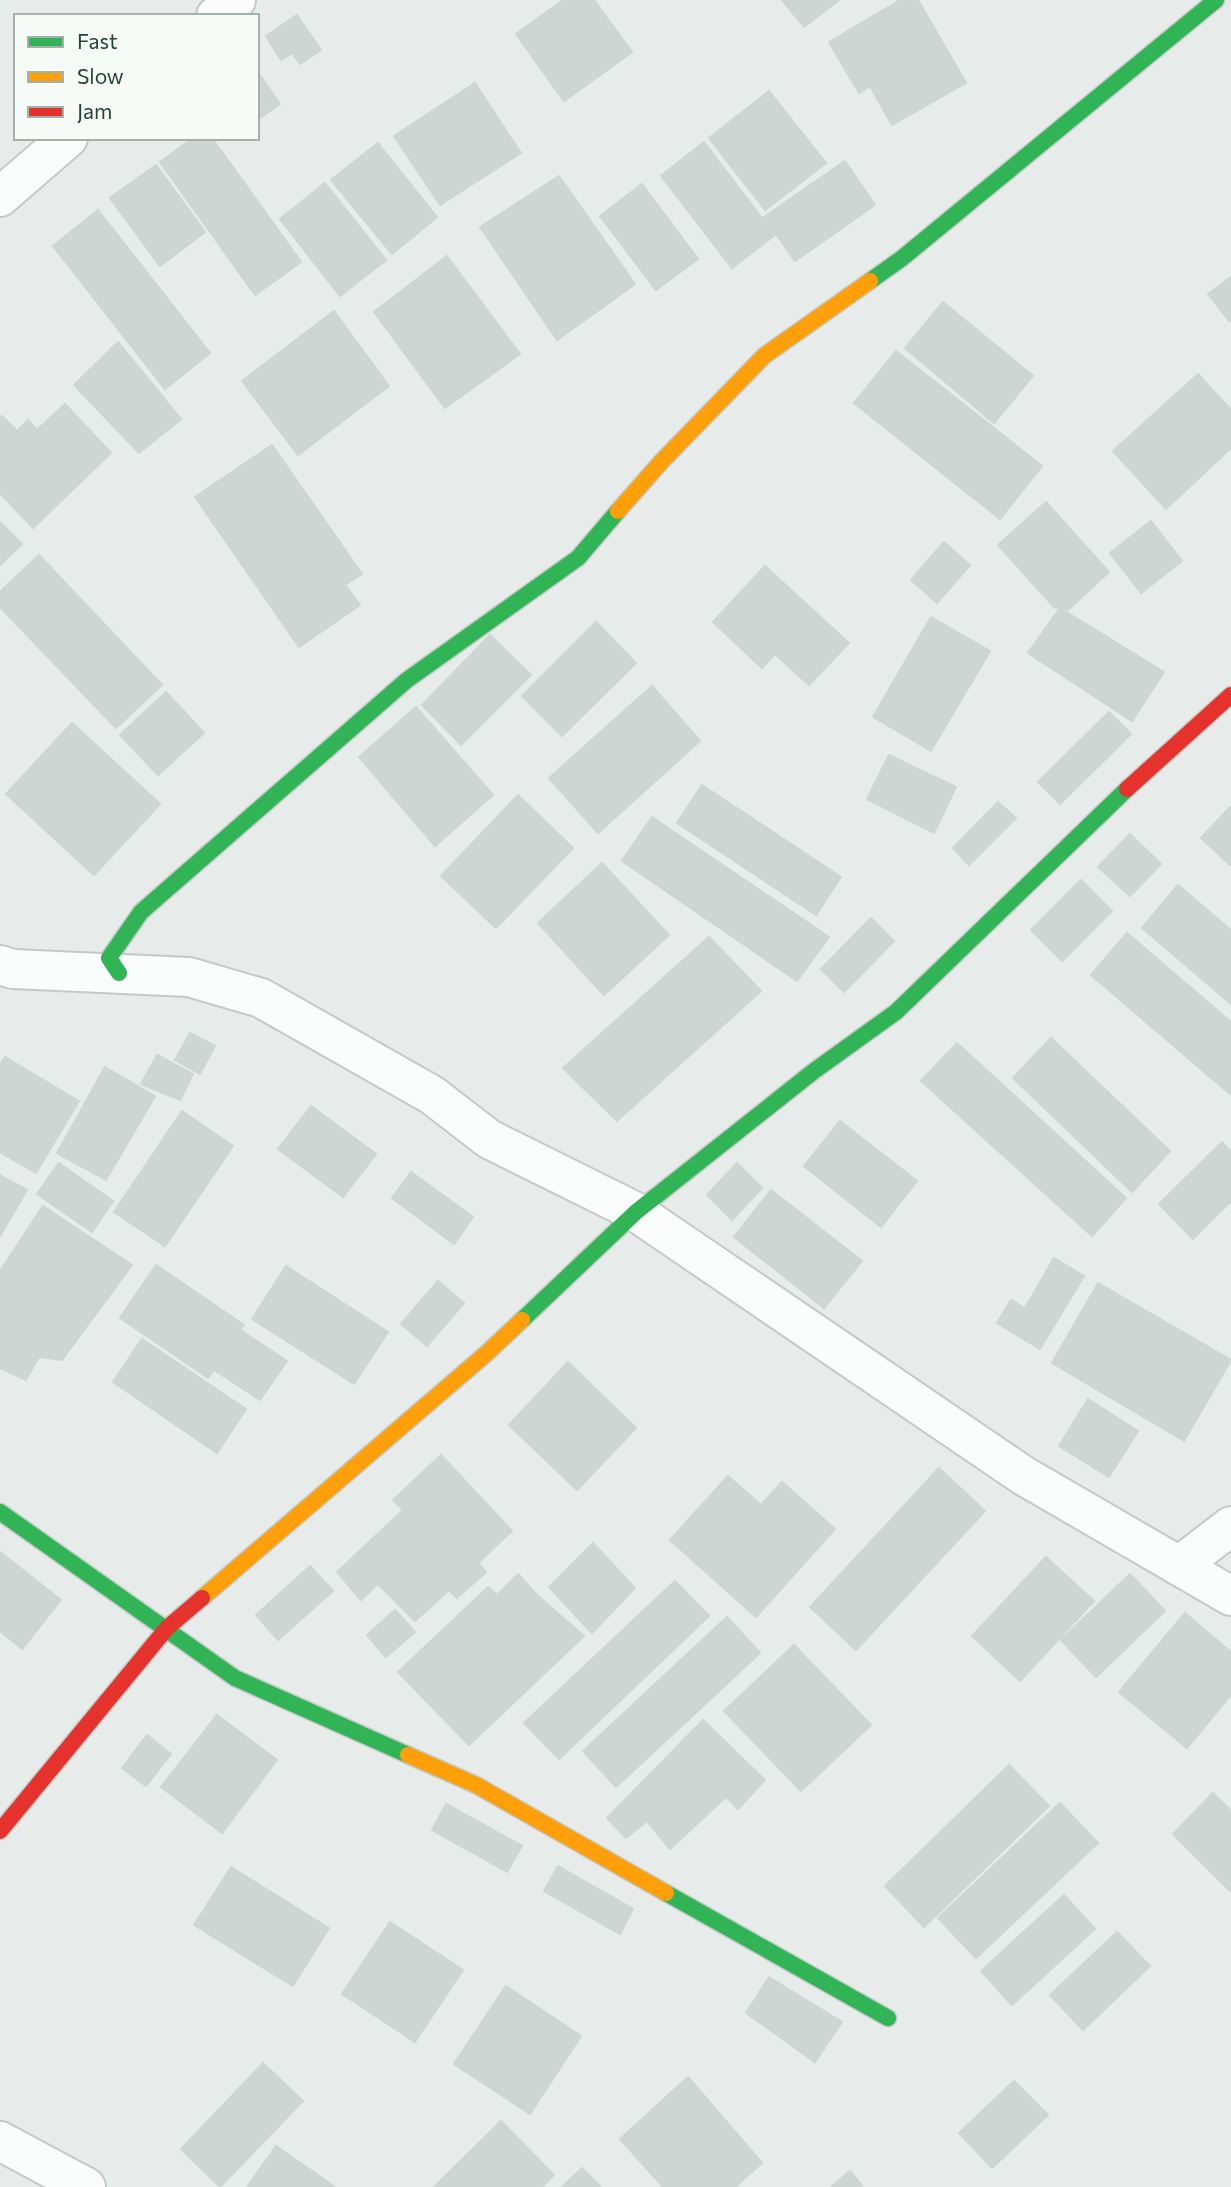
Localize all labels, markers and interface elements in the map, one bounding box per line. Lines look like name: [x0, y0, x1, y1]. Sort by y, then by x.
legend: [14, 14, 259, 140]
text: Fast: [77, 28, 118, 53]
text: Slow: [77, 63, 124, 88]
text: Jam: [77, 98, 112, 123]

